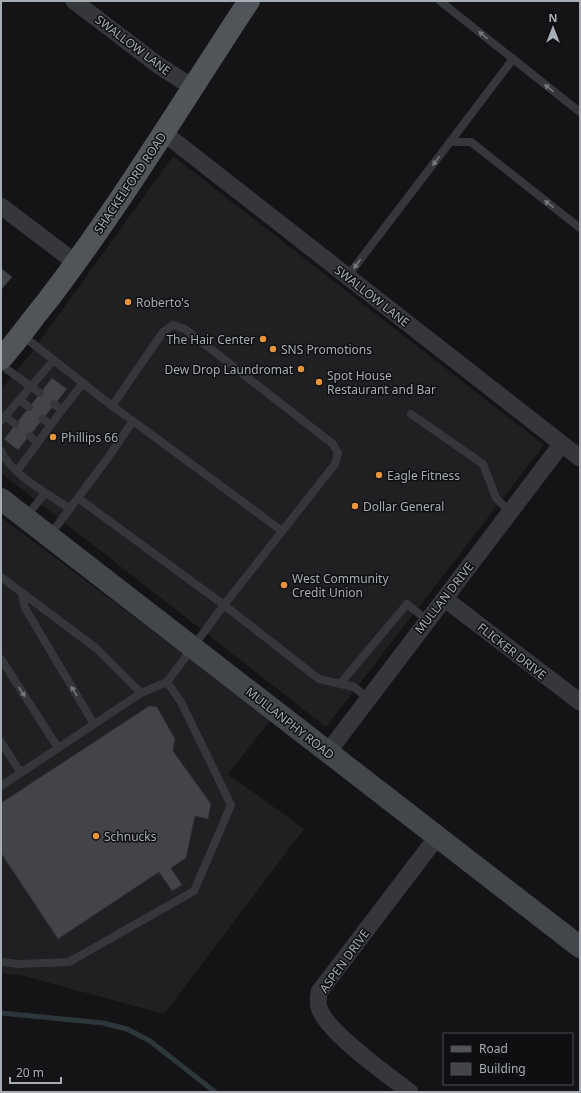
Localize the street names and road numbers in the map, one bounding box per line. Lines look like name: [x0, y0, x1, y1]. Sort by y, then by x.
street label: SWALLOW LANE: [92, 11, 174, 79]
street label: SHACKELFORD ROAD: [90, 129, 170, 237]
street label: SWALLOW LANE: [331, 261, 413, 331]
street label: MULLAN DRIVE: [411, 559, 477, 637]
street label: FLICKER DRIVE: [474, 619, 550, 683]
street label: MULLANPHY ROAD: [242, 683, 338, 763]
street label: ASPEN DRIVE: [315, 926, 373, 996]

